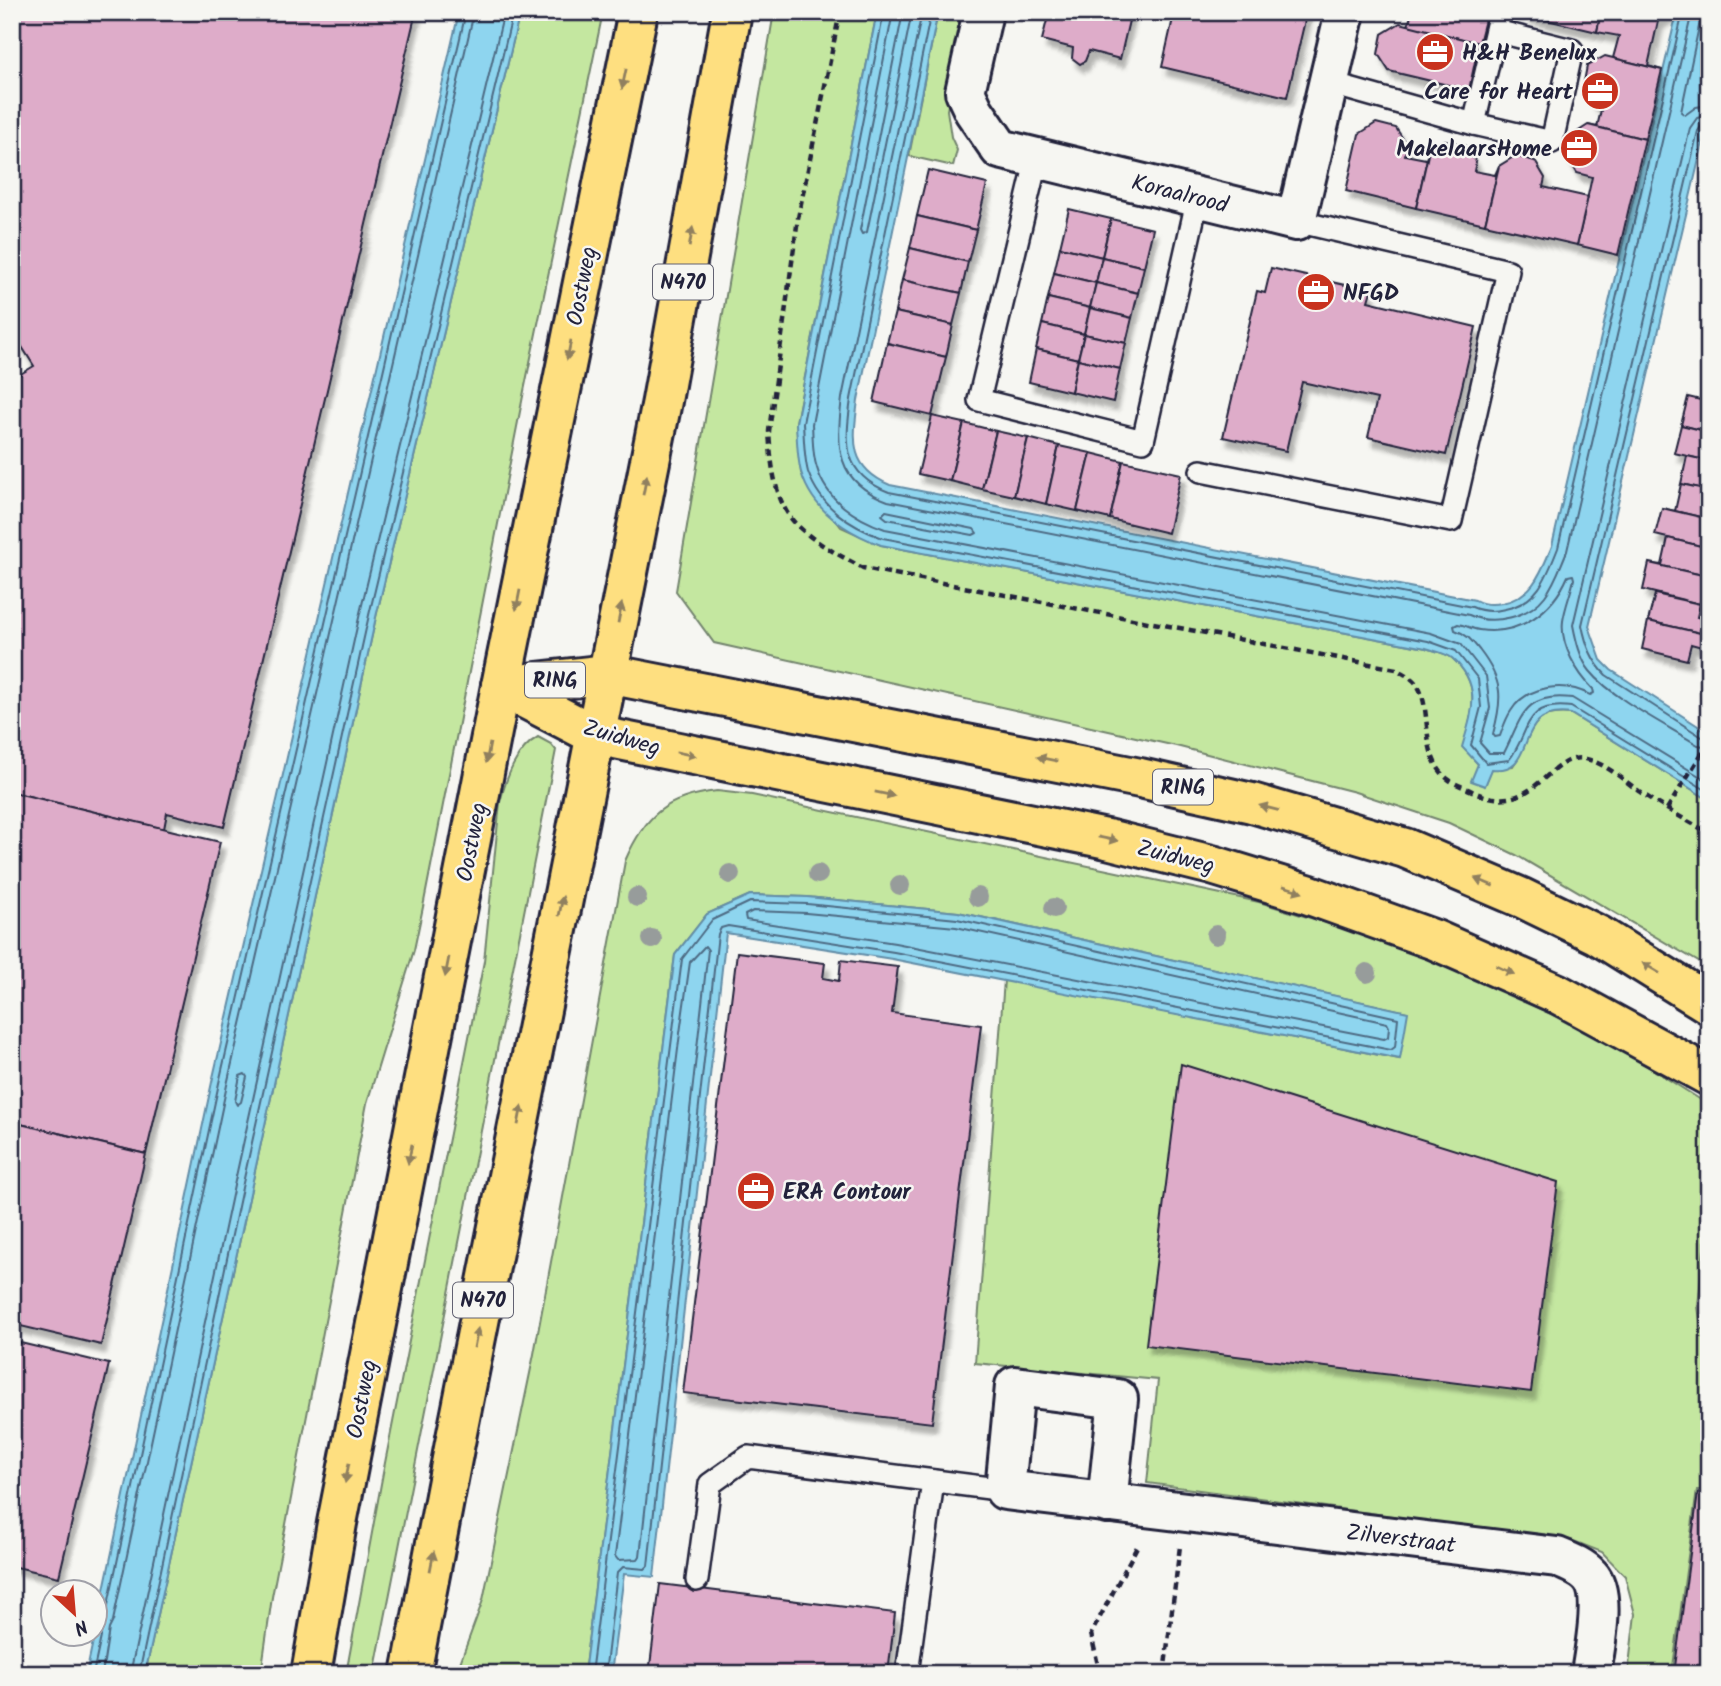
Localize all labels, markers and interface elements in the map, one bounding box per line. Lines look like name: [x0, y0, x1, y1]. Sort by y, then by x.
office icon: H&H Benelux: [1414, 31, 1456, 73]
place label: H&H Benelux: [1462, 36, 1598, 72]
one-way arrow: [618, 68, 629, 90]
office icon: Care for Heart: [1579, 70, 1621, 112]
place label: Care for Heart: [1424, 75, 1574, 111]
office icon: MakelaarsHome: [1558, 127, 1600, 169]
place label: MakelaarsHome: [1396, 132, 1552, 168]
street label: Koraalrood: [1127, 166, 1232, 224]
one-way arrow: [686, 226, 697, 248]
street label: Oostweg: [558, 244, 608, 329]
road number: N470: [653, 264, 713, 300]
office icon: NFGD: [1295, 271, 1337, 313]
place label: NFGD: [1343, 276, 1399, 312]
one-way arrow: [563, 339, 574, 361]
one-way arrow: [640, 474, 651, 496]
one-way arrow: [513, 589, 524, 611]
one-way arrow: [615, 602, 626, 624]
road number: RING: [525, 662, 585, 698]
street label: Zuidweg: [579, 711, 664, 767]
one-way arrow: [483, 742, 494, 764]
one-way arrow: [675, 748, 697, 759]
one-way arrow: [1036, 754, 1058, 765]
road number: RING: [1153, 770, 1213, 804]
one-way arrow: [874, 788, 896, 799]
street label: Oostweg: [448, 800, 498, 885]
one-way arrow: [1258, 802, 1280, 813]
street label: Zuidweg: [1133, 831, 1218, 885]
one-way arrow: [1097, 834, 1119, 845]
one-way arrow: [1474, 876, 1494, 888]
one-way arrow: [1282, 885, 1303, 895]
one-way arrow: [556, 895, 567, 917]
one-way arrow: [441, 956, 452, 978]
one-way arrow: [1641, 961, 1660, 974]
one-way arrow: [1495, 965, 1515, 976]
one-way arrow: [514, 1104, 525, 1126]
one-way arrow: [405, 1143, 416, 1165]
office icon: ERA Contour: [735, 1170, 777, 1212]
place label: ERA Contour: [783, 1175, 912, 1211]
road number: N470: [453, 1282, 513, 1318]
one-way arrow: [470, 1327, 481, 1349]
street label: Oostweg: [338, 1357, 388, 1442]
one-way arrow: [341, 1462, 352, 1484]
street label: Zilverstraat: [1344, 1515, 1459, 1565]
one-way arrow: [427, 1550, 438, 1572]
north arrow: [38, 1578, 108, 1648]
text: N: [69, 1610, 93, 1643]

